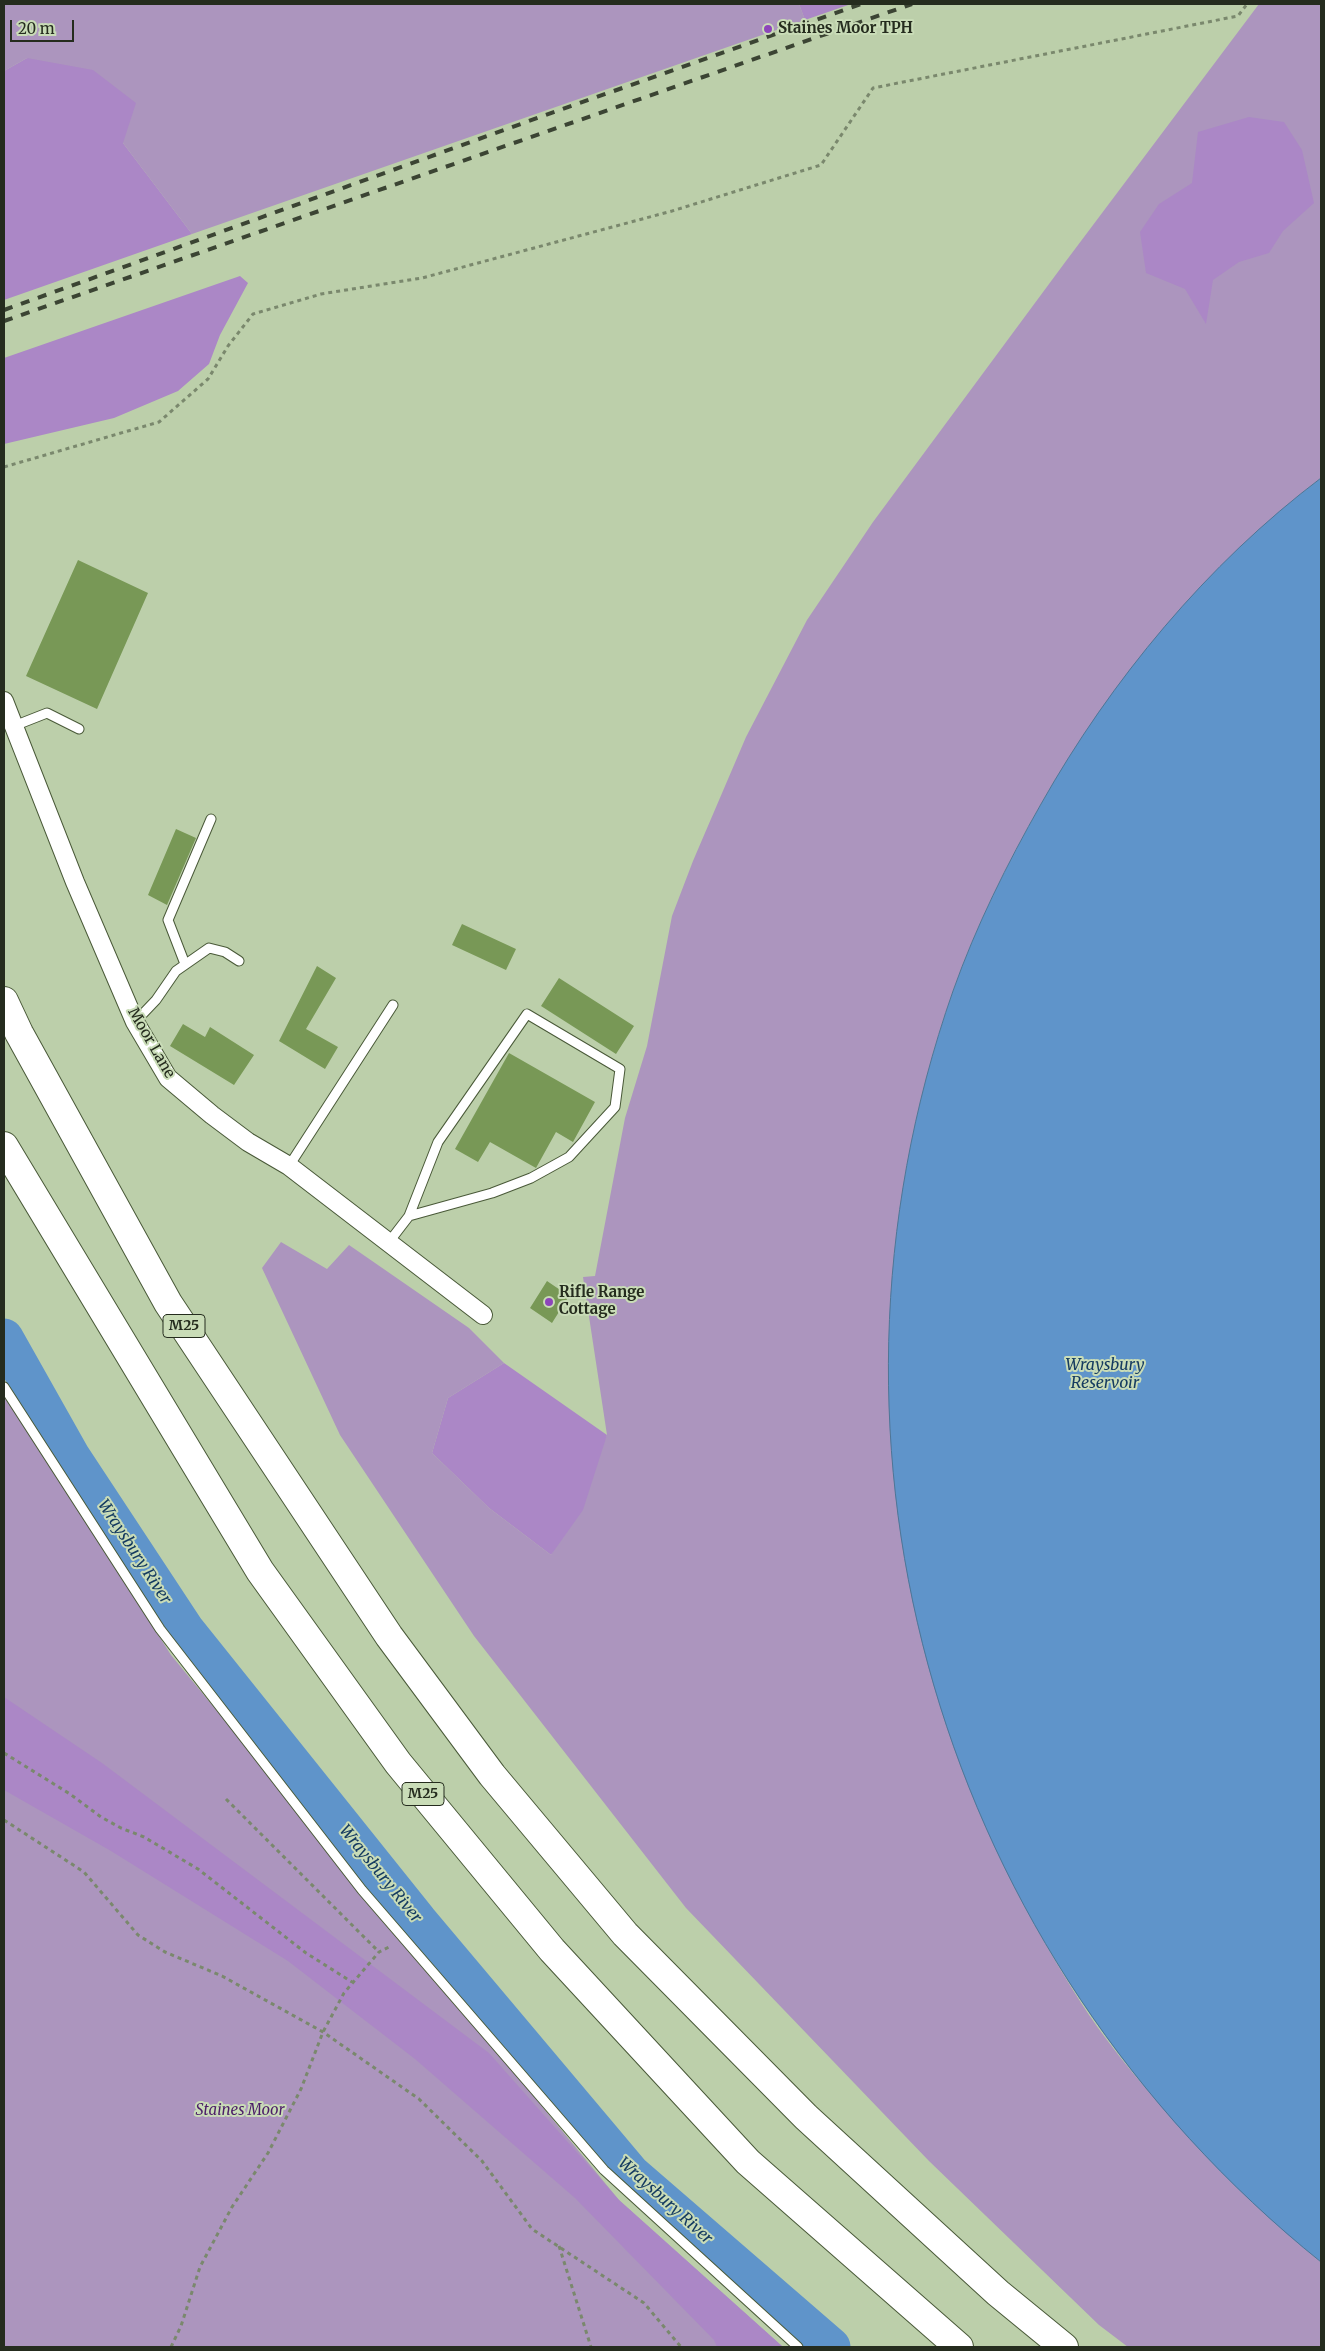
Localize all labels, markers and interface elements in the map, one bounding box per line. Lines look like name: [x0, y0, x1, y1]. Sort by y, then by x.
scale bar: [12, 10, 76, 42]
text: 20 m: [18, 19, 55, 38]
place label: Staines Moor TPH: [778, 20, 913, 38]
marker: Staines Moor TPH: [762, 23, 774, 35]
street label: Moor Lane: [124, 1005, 178, 1081]
place label: Rifle Range Cottage: [559, 1284, 644, 1319]
marker: Rifle Range Cottage: [543, 1296, 555, 1308]
road number: M25: [163, 1314, 205, 1338]
water label: Wraysbury Reservoir: [1066, 1355, 1144, 1393]
water label: Wraysbury River: [93, 1496, 175, 1608]
road number: M25: [402, 1782, 444, 1806]
water label: Wraysbury River: [335, 1821, 425, 1927]
park label: Staines Moor: [196, 2102, 284, 2120]
water label: Wraysbury River: [614, 2154, 716, 2248]

